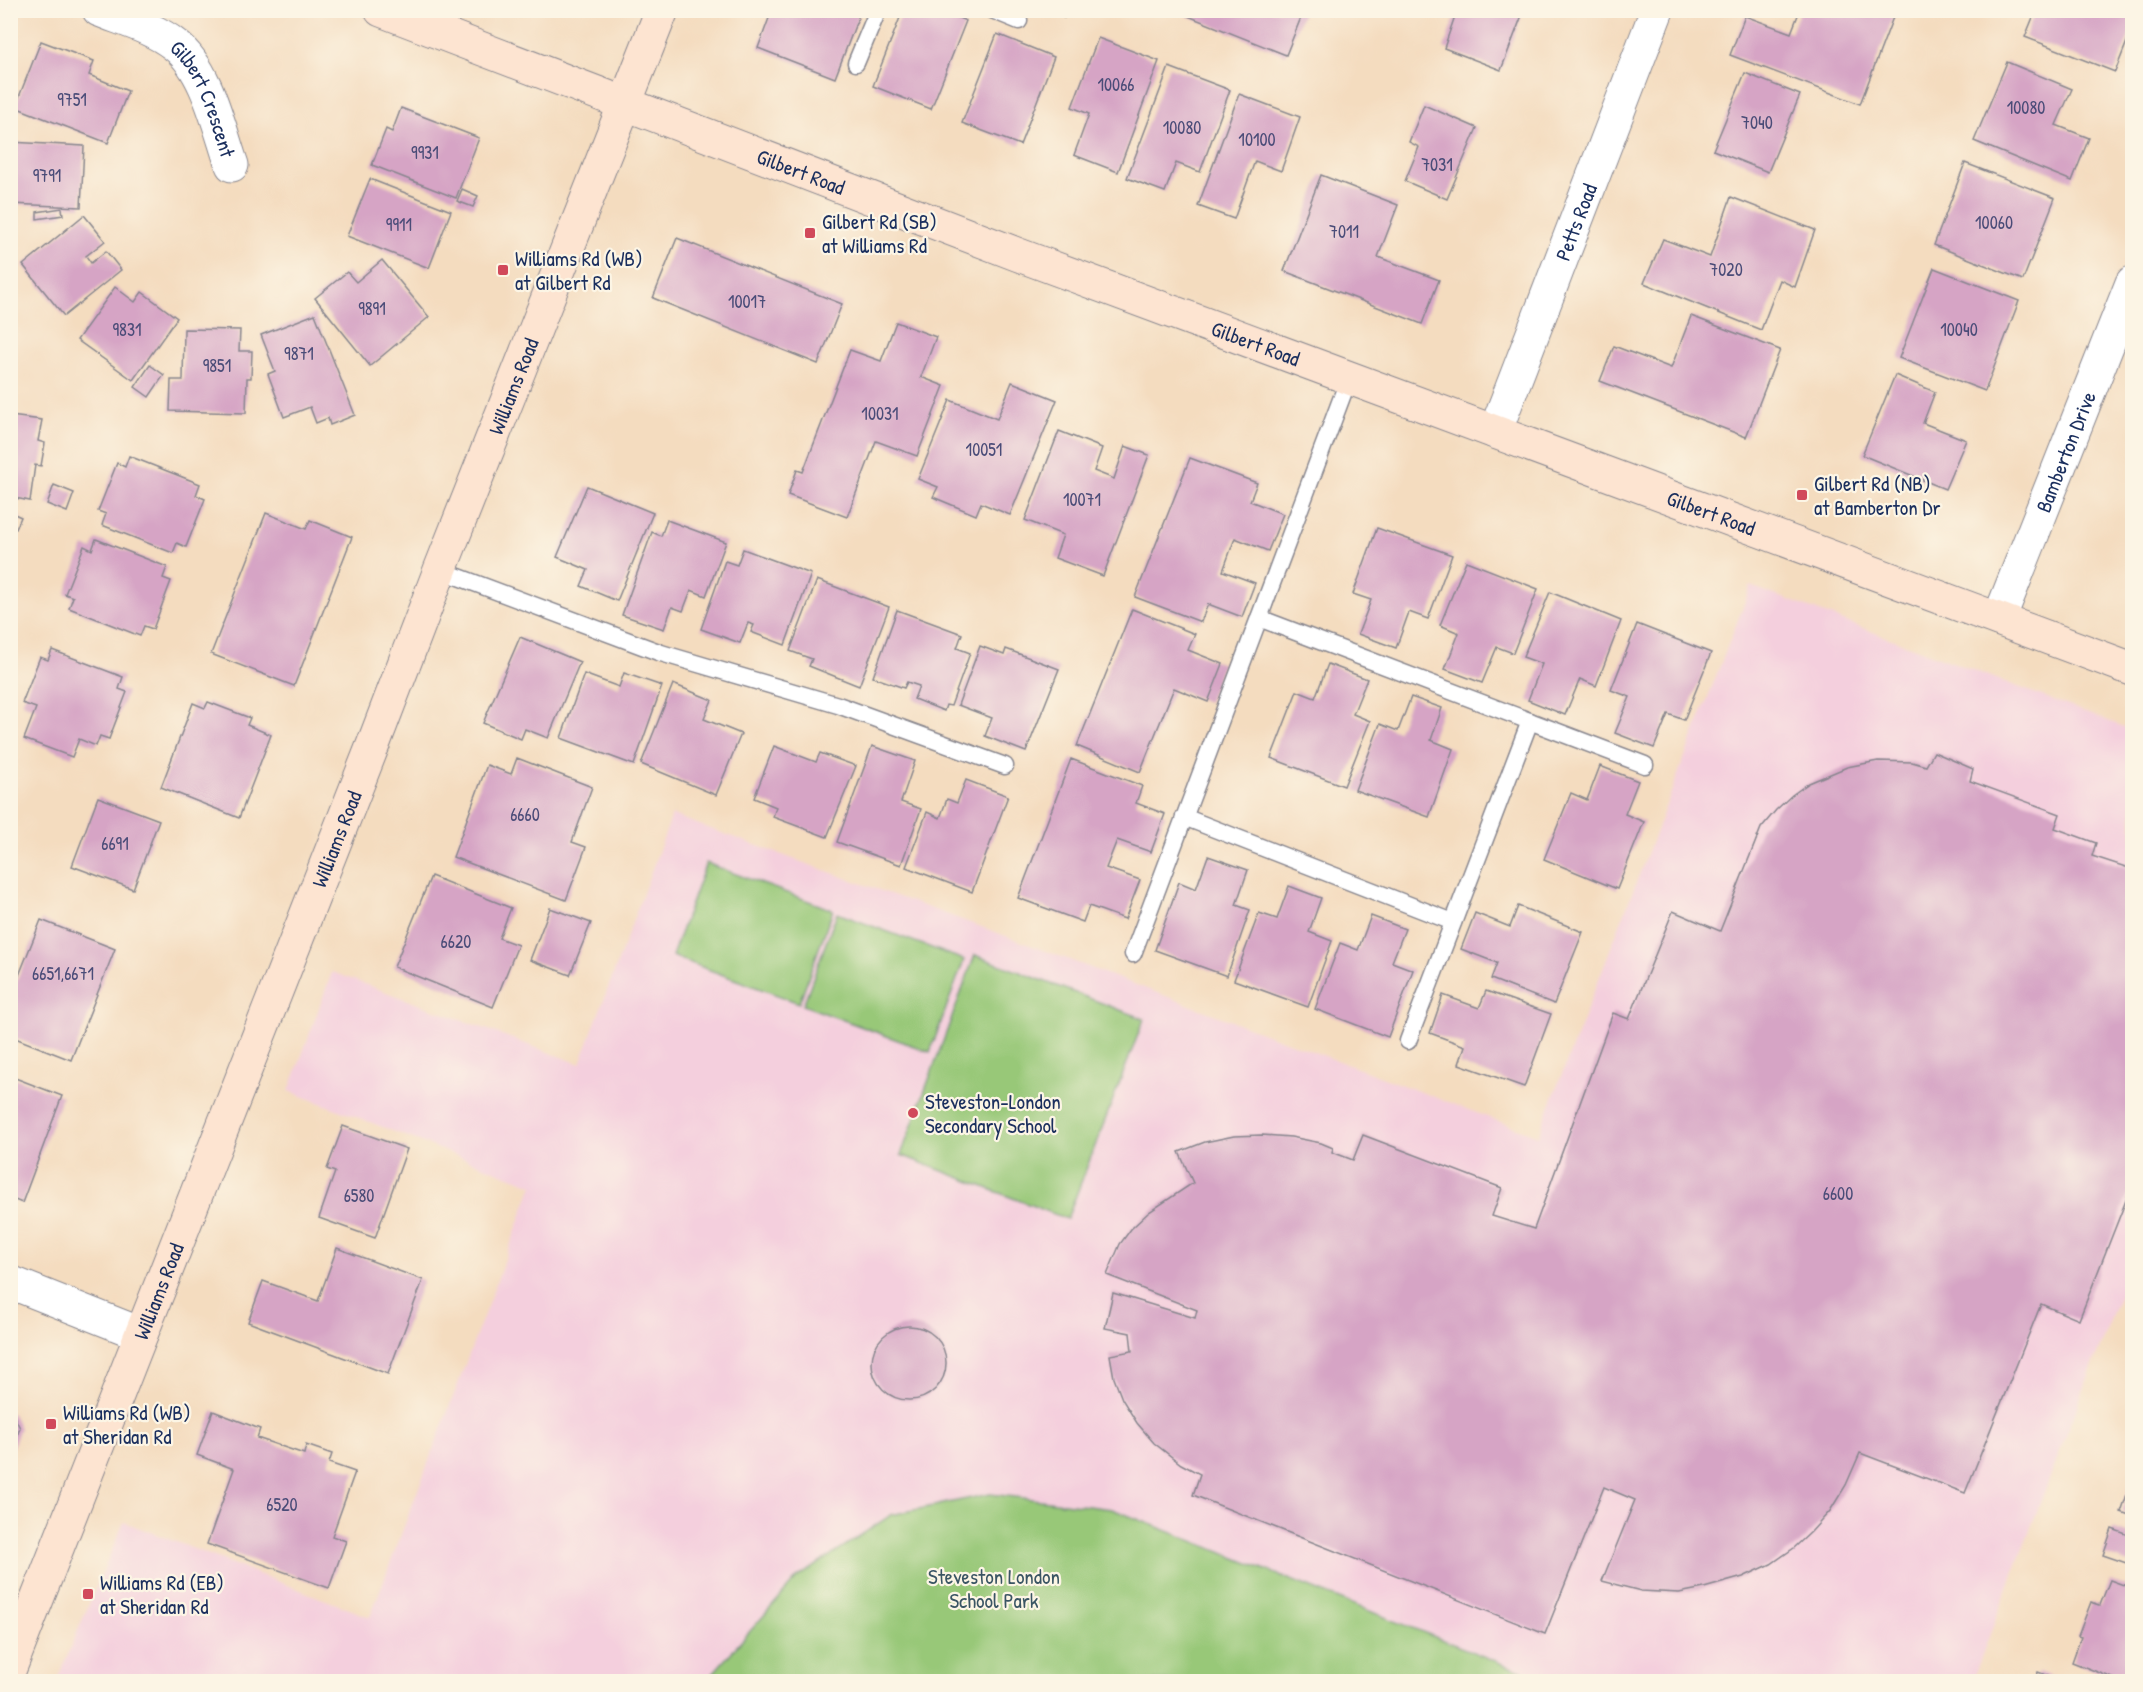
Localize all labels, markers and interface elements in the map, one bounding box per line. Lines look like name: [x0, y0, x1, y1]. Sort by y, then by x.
street label: Gilbert Crescent: [165, 33, 243, 161]
house number: 10066: [1097, 72, 1135, 97]
house number: 9751: [57, 87, 87, 112]
house number: 10080: [2007, 95, 2045, 120]
house number: 7040: [1741, 110, 1773, 135]
house number: 10080: [1163, 115, 1201, 140]
house number: 10100: [1238, 127, 1276, 152]
house number: 9931: [411, 140, 439, 165]
street label: Gilbert Road: [753, 141, 849, 201]
house number: 7031: [1421, 152, 1453, 177]
house number: 9791: [33, 163, 61, 188]
street label: Petts Road: [1548, 179, 1604, 265]
place label: Gilbert Rd (SB) at Williams Rd: [822, 207, 937, 260]
house number: 10060: [1975, 210, 2013, 235]
house number: 9911: [386, 212, 412, 237]
house number: 7011: [1329, 219, 1359, 244]
marker: Gilbert Rd (SB) at Williams Rd: [803, 226, 817, 240]
place label: Williams Rd (WB) at Gilbert Rd: [515, 244, 643, 297]
house number: 7020: [1709, 257, 1743, 282]
marker: Williams Rd (WB) at Gilbert Rd: [496, 263, 510, 277]
house number: 10017: [728, 289, 766, 314]
house number: 9891: [358, 296, 386, 321]
street label: Gilbert Road: [1208, 313, 1304, 373]
house number: 9831: [113, 317, 142, 342]
house number: 10040: [1940, 317, 1978, 342]
street label: Williams Road: [481, 334, 545, 439]
house number: 9871: [284, 341, 314, 366]
house number: 9851: [203, 353, 231, 378]
street label: Bamberton Drive: [2028, 387, 2102, 516]
house number: 10031: [861, 401, 899, 426]
house number: 10051: [966, 437, 1002, 462]
place label: Gilbert Rd (NB) at Bamberton Dr: [1814, 469, 1941, 522]
street label: Gilbert Road: [1663, 483, 1759, 542]
house number: 10071: [1063, 487, 1101, 512]
marker: Gilbert Rd (NB) at Bamberton Dr: [1795, 488, 1809, 502]
street label: Williams Road: [304, 786, 368, 891]
house number: 6660: [510, 802, 540, 827]
house number: 6691: [101, 831, 129, 856]
house number: 6620: [441, 929, 471, 954]
house number: 6651,6671: [32, 961, 94, 986]
place label: Steveston-London Secondary School: [925, 1087, 1061, 1140]
marker: Steveston-London Secondary School: [906, 1106, 920, 1120]
house number: 6600: [1823, 1181, 1853, 1206]
house number: 6580: [344, 1183, 374, 1208]
street label: Williams Road: [126, 1239, 190, 1344]
place label: Williams Rd (WB) at Sheridan Rd: [63, 1398, 191, 1451]
marker: Williams Rd (WB) at Sheridan Rd: [44, 1417, 58, 1431]
house number: 6520: [266, 1492, 298, 1517]
park label: Steveston London School Park: [928, 1562, 1060, 1615]
place label: Williams Rd (EB) at Sheridan Rd: [100, 1568, 224, 1621]
marker: Williams Rd (EB) at Sheridan Rd: [81, 1587, 95, 1601]

